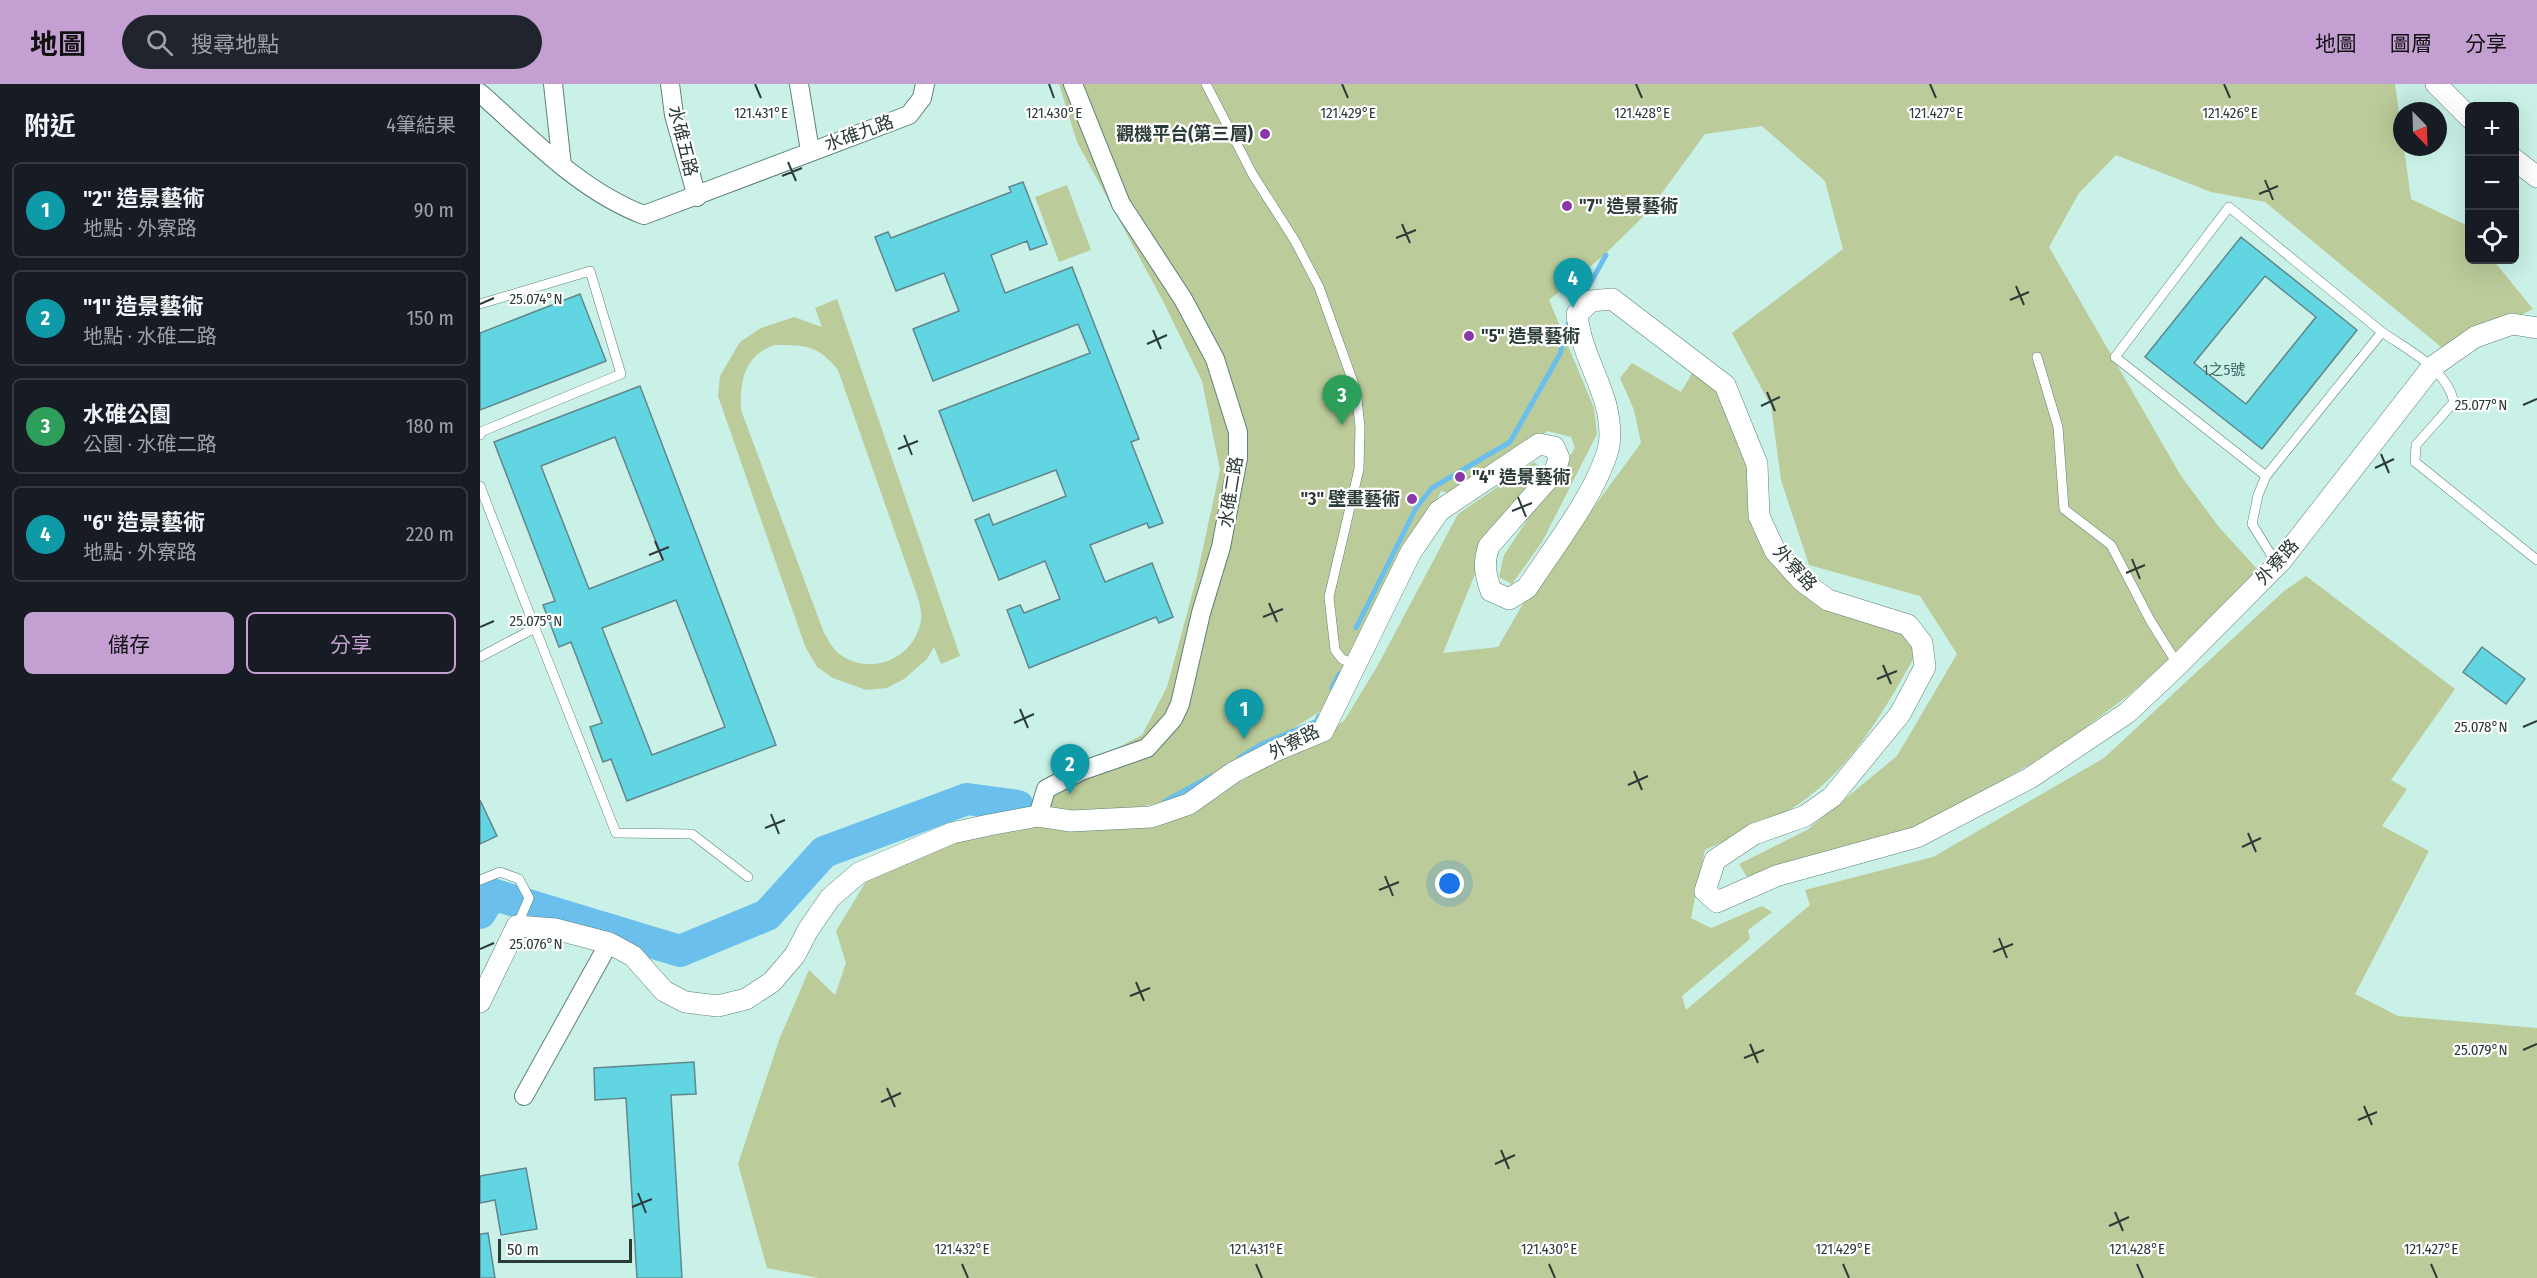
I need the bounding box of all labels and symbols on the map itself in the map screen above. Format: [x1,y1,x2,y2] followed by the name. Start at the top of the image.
[2393,102,2447,156] north arrow
[664,103,702,179] street label: 水碓五路
[734,104,788,122] text: 121.431°E
[1026,104,1082,122] text: 121.430°E
[1320,104,1376,122] text: 121.429°E
[1614,104,1670,122] text: 121.428°E
[1909,104,1963,122] text: 121.427°E
[2202,104,2258,122] text: 121.426°E
[821,110,897,156] street label: 水碓九路
[1116,123,1254,145] place label: 觀機平台(第三層)
[1258,127,1272,141] marker: 觀機平台(第三層)
[1579,195,1678,217] place label: "7" 造景藝術
[1560,199,1574,213] marker: "7" 造景藝術
[1554,258,1592,308] pin: 4
[509,290,563,308] text: 25.074°N
[1481,325,1580,347] place label: "5" 造景藝術
[1462,329,1476,343] marker: "5" 造景藝術
[2203,361,2245,379] house number: 1之5號
[1322,376,1362,425] pin: 3
[2455,396,2507,414] text: 25.077°N
[1215,455,1247,529] street label: 水碓二路
[1472,466,1571,488] place label: "4" 造景藝術
[1453,470,1467,484] marker: "4" 造景藝術
[1300,488,1400,510] place label: "3" 壁畫藝術
[1405,492,1419,506] marker: "3" 壁畫藝術
[2251,535,2303,589] street label: 外寮路
[1769,541,1821,595] street label: 外寮路
[510,612,562,630] text: 25.075°N
[1224,690,1263,739] pin: 1
[2454,718,2508,736] text: 25.078°N
[1265,720,1323,764] street label: 外寮路
[1050,744,1090,794] pin: 2
[1435,869,1464,898] your location
[509,935,563,953] text: 25.076°N
[2454,1041,2508,1059] text: 25.079°N
[498,1236,632,1264] scale bar
[934,1240,990,1258] text: 121.432°E
[1229,1240,1283,1258] text: 121.431°E
[1521,1240,1577,1258] text: 121.430°E
[1815,1240,1871,1258] text: 121.429°E
[2109,1240,2165,1258] text: 121.428°E
[2404,1240,2458,1258] text: 121.427°E

